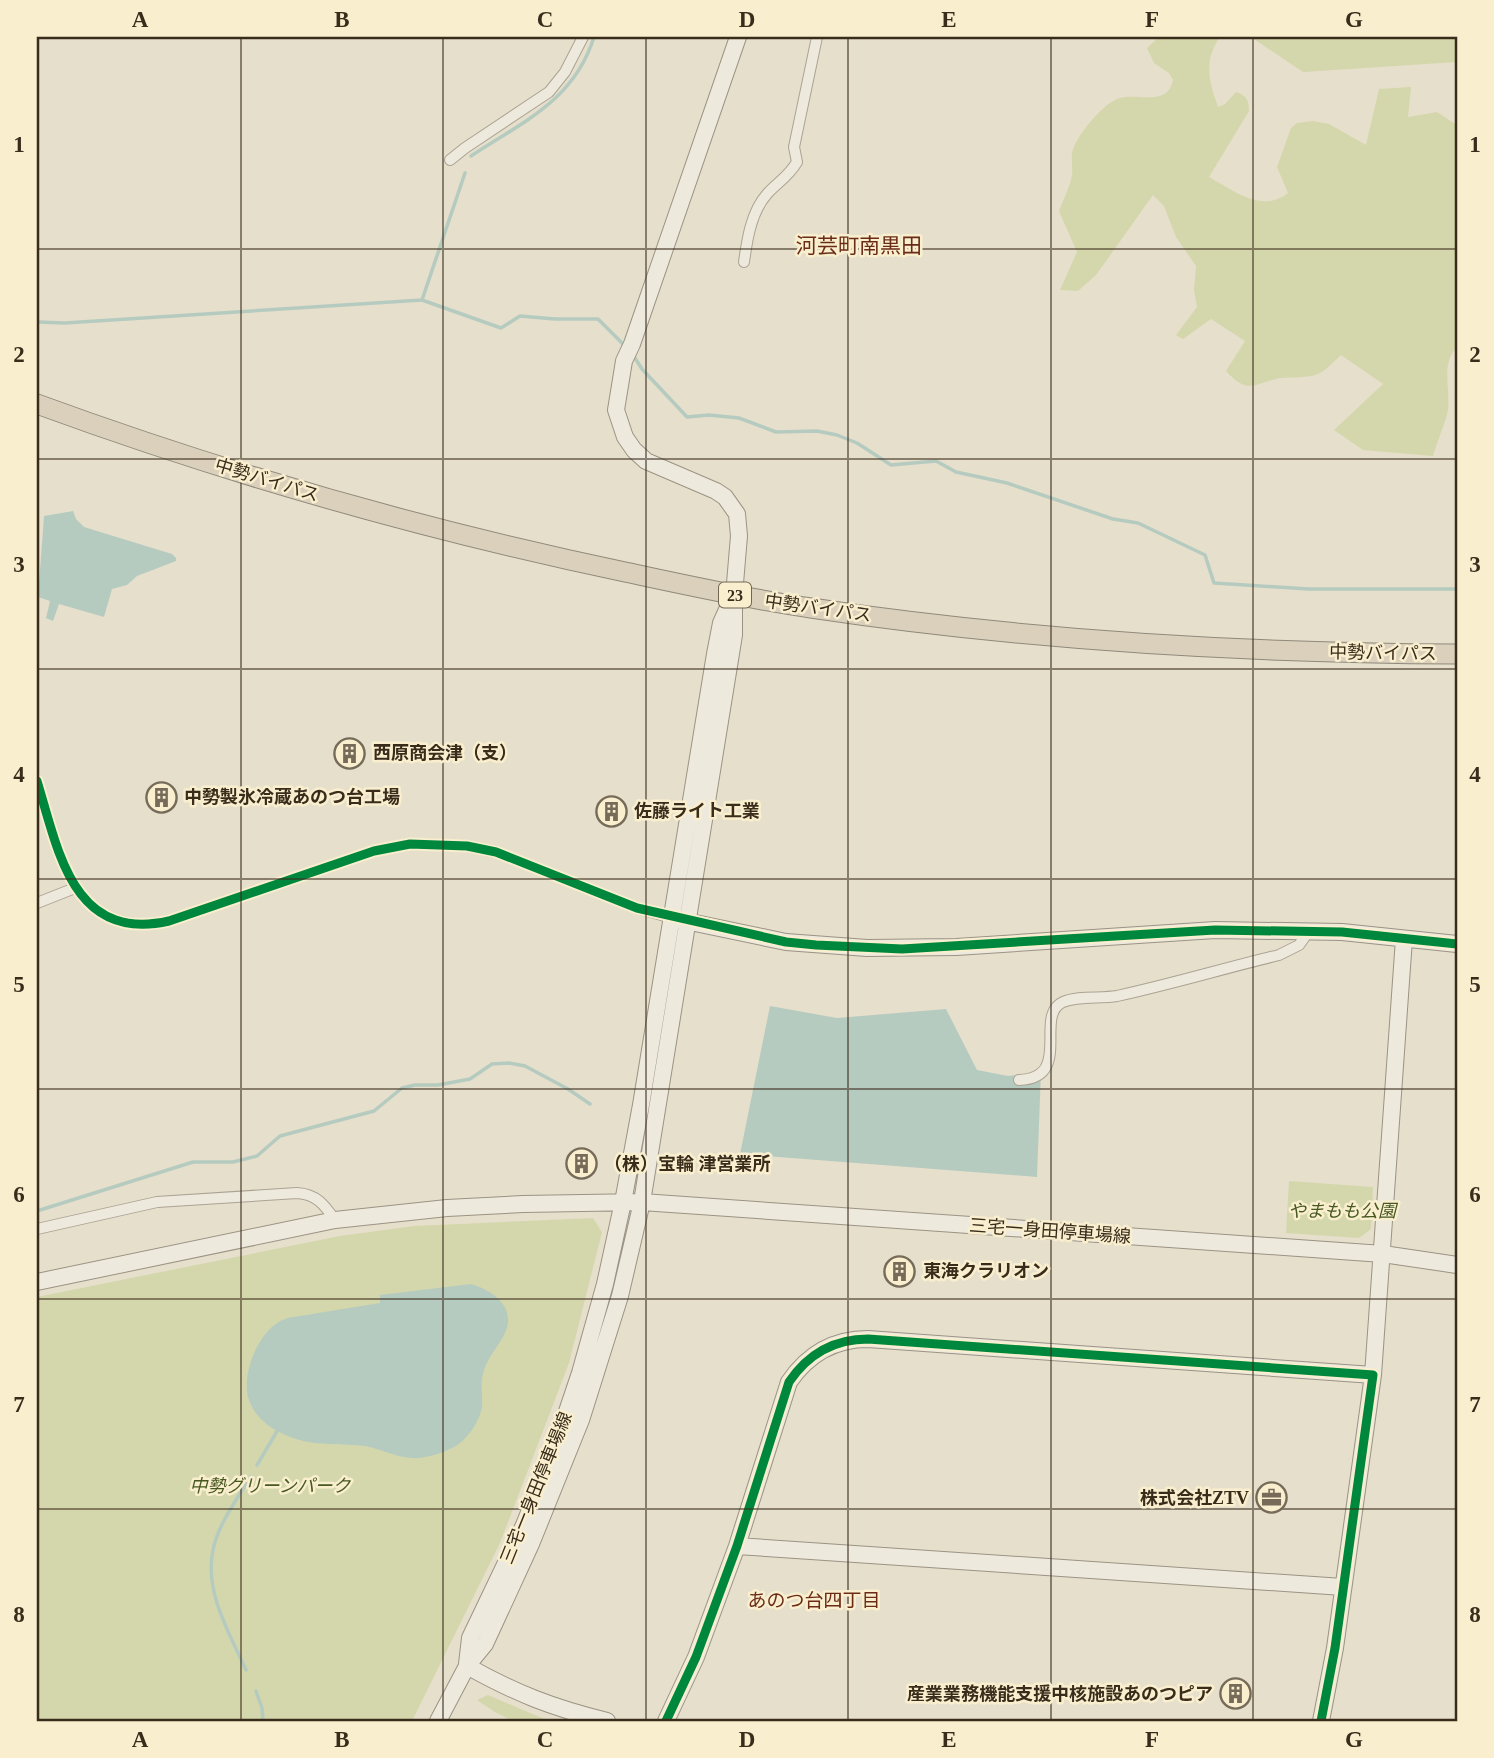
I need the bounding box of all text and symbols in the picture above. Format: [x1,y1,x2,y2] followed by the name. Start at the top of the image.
[132,7,149,32] text: A
[334,7,350,32] text: B
[537,7,553,32] text: C
[739,7,755,32] text: D
[941,7,957,32] text: E
[1145,7,1159,32] text: F
[1345,7,1363,32] text: G
[13,132,25,157] text: 1
[1469,132,1481,157] text: 1
[796,234,922,258] district label: 河芸町南黒田
[13,342,25,367] text: 2
[1469,342,1481,367] text: 2
[213,455,321,505] street label: 中勢バイパス
[13,552,25,577] text: 3
[1469,552,1481,577] text: 3
[719,582,751,608] road number: 23
[763,591,873,625] street label: 中勢バイパス
[1329,642,1437,664] street label: 中勢バイパス
[333,736,367,770] building icon: 西原商会津（支）
[373,743,517,763] place label: 西原商会津（支）
[13,762,25,787] text: 4
[1469,762,1481,787] text: 4
[144,780,178,814] building icon: 中勢製氷冷蔵あのつ台工場
[184,787,400,807] place label: 中勢製氷冷蔵あのつ台工場
[594,794,628,828] building icon: 佐藤ライト工業
[634,801,760,821] place label: 佐藤ライト工業
[13,972,25,997] text: 5
[1469,972,1481,997] text: 5
[564,1147,598,1181] building icon: （株）宝輪 津営業所
[604,1154,771,1174] place label: （株）宝輪 津営業所
[13,1182,25,1207] text: 6
[1469,1182,1481,1207] text: 6
[1288,1201,1399,1221] park label: やまもも公園
[968,1215,1132,1247] street label: 三宅一身田停車場線
[883,1254,917,1288] building icon: 東海クラリオン
[923,1261,1049,1281] place label: 東海クラリオン
[13,1392,25,1417] text: 7
[1469,1392,1481,1417] text: 7
[496,1409,576,1567] street label: 三宅一身田停車場線
[189,1476,352,1496] park label: 中勢グリーンパーク
[1255,1481,1289,1515] office icon: 株式会社ZTV
[1140,1488,1249,1508] place label: 株式会社ZTV
[747,1590,881,1611] district label: あのつ台四丁目
[13,1602,25,1627] text: 8
[1469,1602,1481,1627] text: 8
[1219,1677,1253,1711] building icon: 産業業務機能支援中核施設あのつピア
[907,1684,1213,1704] place label: 産業業務機能支援中核施設あのつピア
[132,1727,149,1752] text: A
[334,1727,350,1752] text: B
[537,1727,553,1752] text: C
[739,1727,755,1752] text: D
[941,1727,957,1752] text: E
[1145,1727,1159,1752] text: F
[1345,1727,1363,1752] text: G

